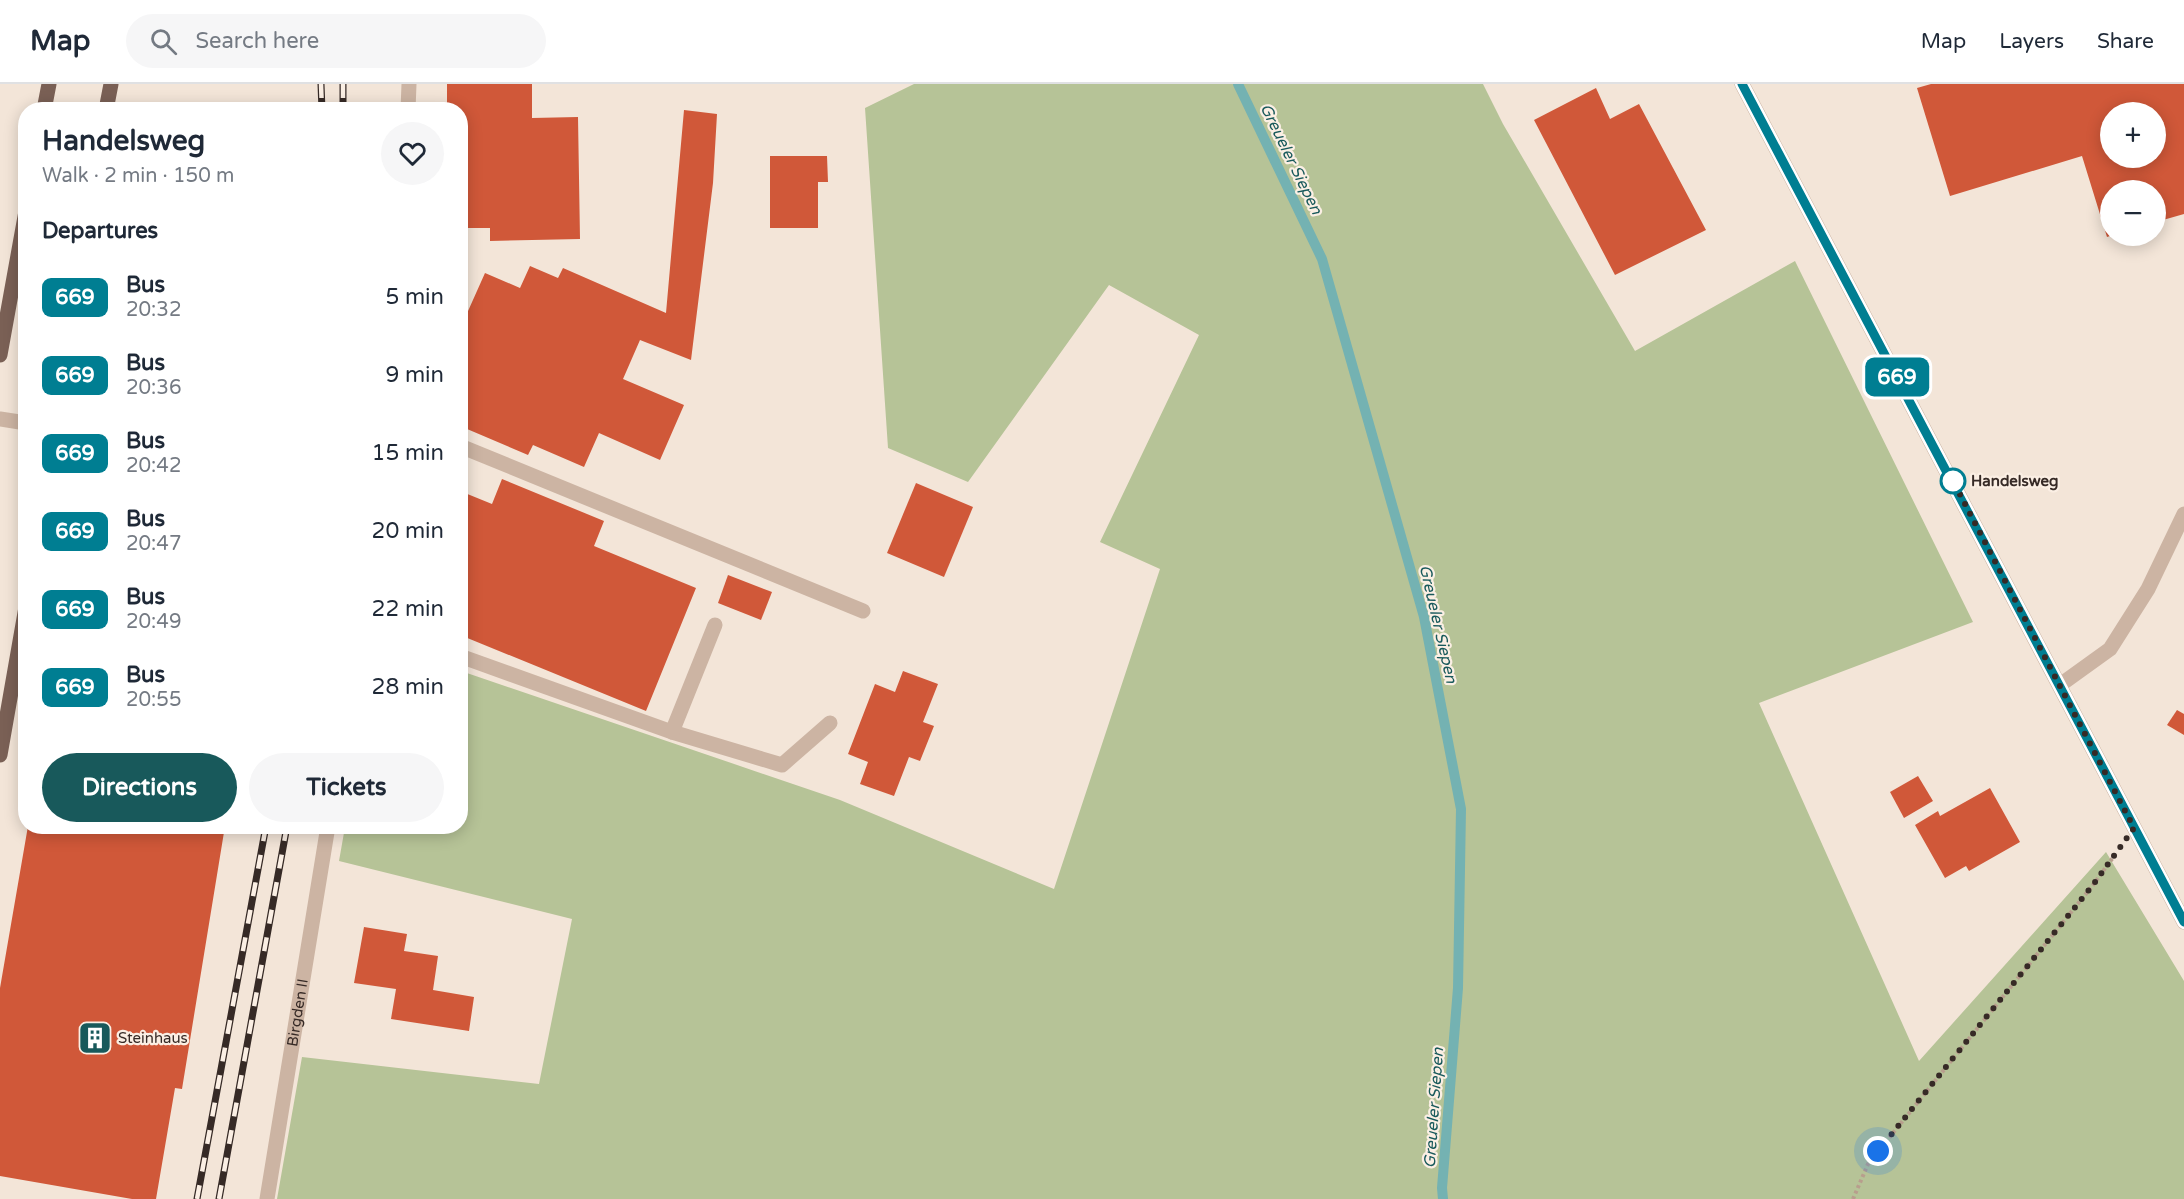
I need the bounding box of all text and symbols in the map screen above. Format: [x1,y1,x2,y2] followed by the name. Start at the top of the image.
[126,14,546,68] search box
[30,24,90,58] text: Map
[147,25,180,58] icon: search
[195,28,319,54] text: Search here
[1921,29,1966,54] text: Map
[1999,29,2064,54] text: Layers
[2097,29,2154,54] text: Share
[1256,100,1327,219] water label: Greueler Siepen
[2100,102,2166,246] map controls
[2100,102,2166,168] button: +
[381,122,444,185] button: heart
[42,124,205,158] text: Handelsweg
[42,164,234,188] text: Walk · 2 min · 150 m
[2100,180,2166,246] button: −
[42,218,158,244] text: Departures
[126,272,165,298] text: Bus
[385,284,444,310] text: 5 min
[55,285,95,310] text: 669
[126,298,181,322] text: 20:32
[126,350,165,376] text: Bus
[1862,358,1932,396] line badge: 669
[385,362,444,388] text: 9 min
[55,363,95,388] text: 669
[1877,365,1917,390] text: 669
[126,376,181,400] text: 20:36
[126,428,165,454] text: Bus
[372,440,444,466] text: 15 min
[55,441,95,466] text: 669
[126,454,181,478] text: 20:42
[1940,468,1966,494] marker: Handelsweg
[1971,472,2058,491] place label: Handelsweg
[126,506,165,532] text: Bus
[372,518,444,544] text: 20 min
[55,519,95,544] text: 669
[126,532,181,556] text: 20:47
[1415,563,1462,686] water label: Greueler Siepen
[126,584,165,610] text: Bus
[372,596,444,622] text: 22 min
[55,597,95,622] text: 669
[126,610,181,634] text: 20:49
[126,662,165,688] text: Bus
[372,674,444,700] text: 28 min
[55,675,95,700] text: 669
[126,688,181,712] text: 20:55
[42,753,237,822] button: Directions
[249,753,444,822] button: Tickets
[283,977,312,1048] street label: Birgden II
[77,1020,113,1056] building icon: Steinhaus
[118,1029,188,1047] place label: Steinhaus
[1420,1046,1448,1169] water label: Greueler Siepen
[1863,1136,1893,1166] your location

